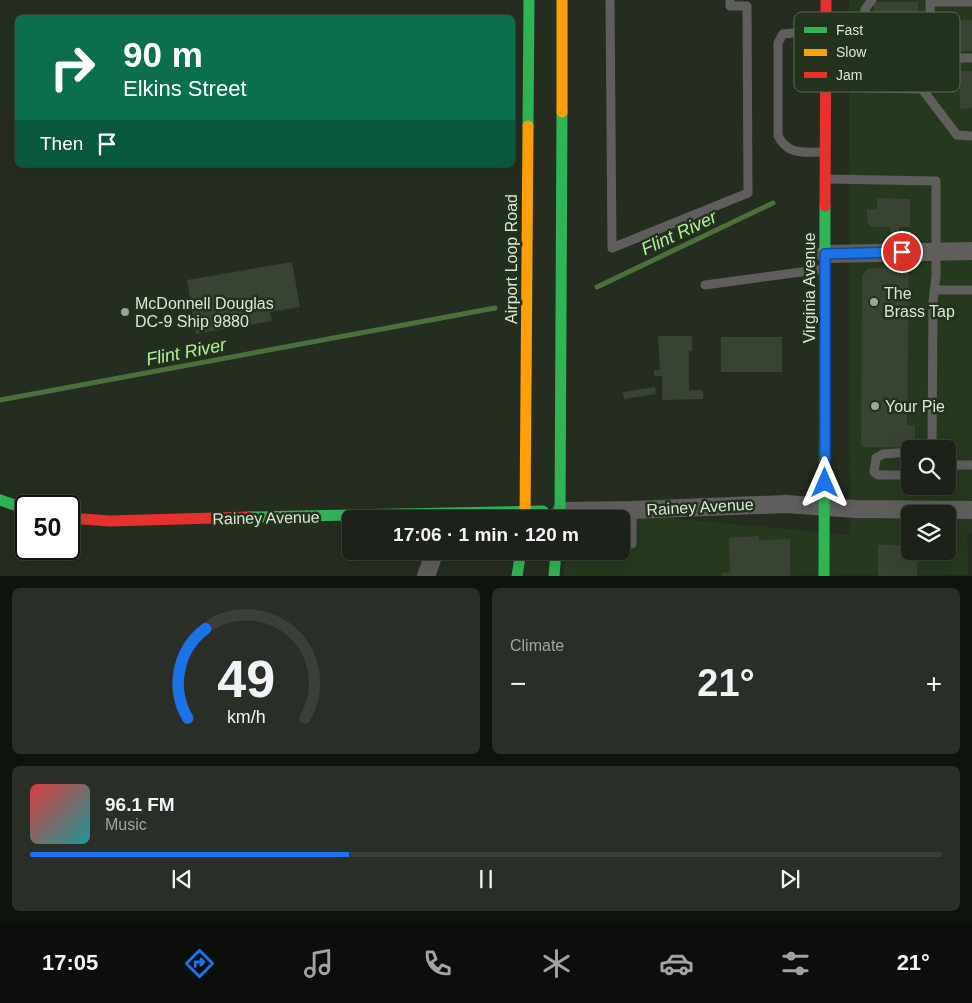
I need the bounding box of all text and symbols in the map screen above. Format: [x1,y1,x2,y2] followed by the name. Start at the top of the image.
[794,12,960,92] legend
[836,22,863,38] text: Fast
[40,35,105,100] icon: right
[123,35,203,74] text: 90 m
[836,44,867,60] text: Slow
[836,67,862,83] text: Jam
[123,76,247,101] text: Elkins Street
[93,130,121,158] icon: arrive
[40,133,83,154] text: Then
[503,194,520,324] street label: Airport Loop Road
[638,206,721,259] water label: Flint River
[881,231,923,273] pin
[801,233,818,343] street label: Virginia Avenue
[888,238,916,266] icon: arrive
[884,285,955,320] place label: The Brass Tap
[135,295,274,330] place label: McDonnell Douglas DC-9 Ship 9880
[868,296,880,308] marker: The Brass Tap
[119,306,131,318] marker: McDonnell Douglas DC-9 Ship 9880
[144,334,229,370] water label: Flint River
[885,398,945,415] place label: Your Pie
[869,400,881,412] marker: Your Pie
[901,440,956,560] map controls
[901,440,956,495] button: search
[798,456,850,508] position arrow
[15,495,80,560] speed limit sign: 50
[646,496,754,518] street label: Rainey Avenue
[901,505,956,560] button: layers
[212,509,320,527] street label: Rainey Avenue
[393,524,579,545] text: 17:06 · 1 min · 120 m
[510,637,564,654] text: Climate
[217,650,275,708] text: 49
[697,662,755,704] text: 21°
[510,668,526,699] text: −
[926,668,942,699] text: +
[227,707,265,727] text: km/h
[105,794,175,815] text: 96.1 FM
[105,816,147,833] text: Music
[168,865,196,893] icon: previous
[472,865,500,893] icon: pause
[776,865,804,893] icon: next
[182,946,217,981] icon: directions
[301,946,336,981] icon: music
[420,946,455,981] icon: phone
[539,946,574,981] icon: climate
[659,946,694,981] icon: car
[778,946,813,981] icon: filters
[42,950,98,975] text: 17:05
[897,950,930,975] text: 21°

